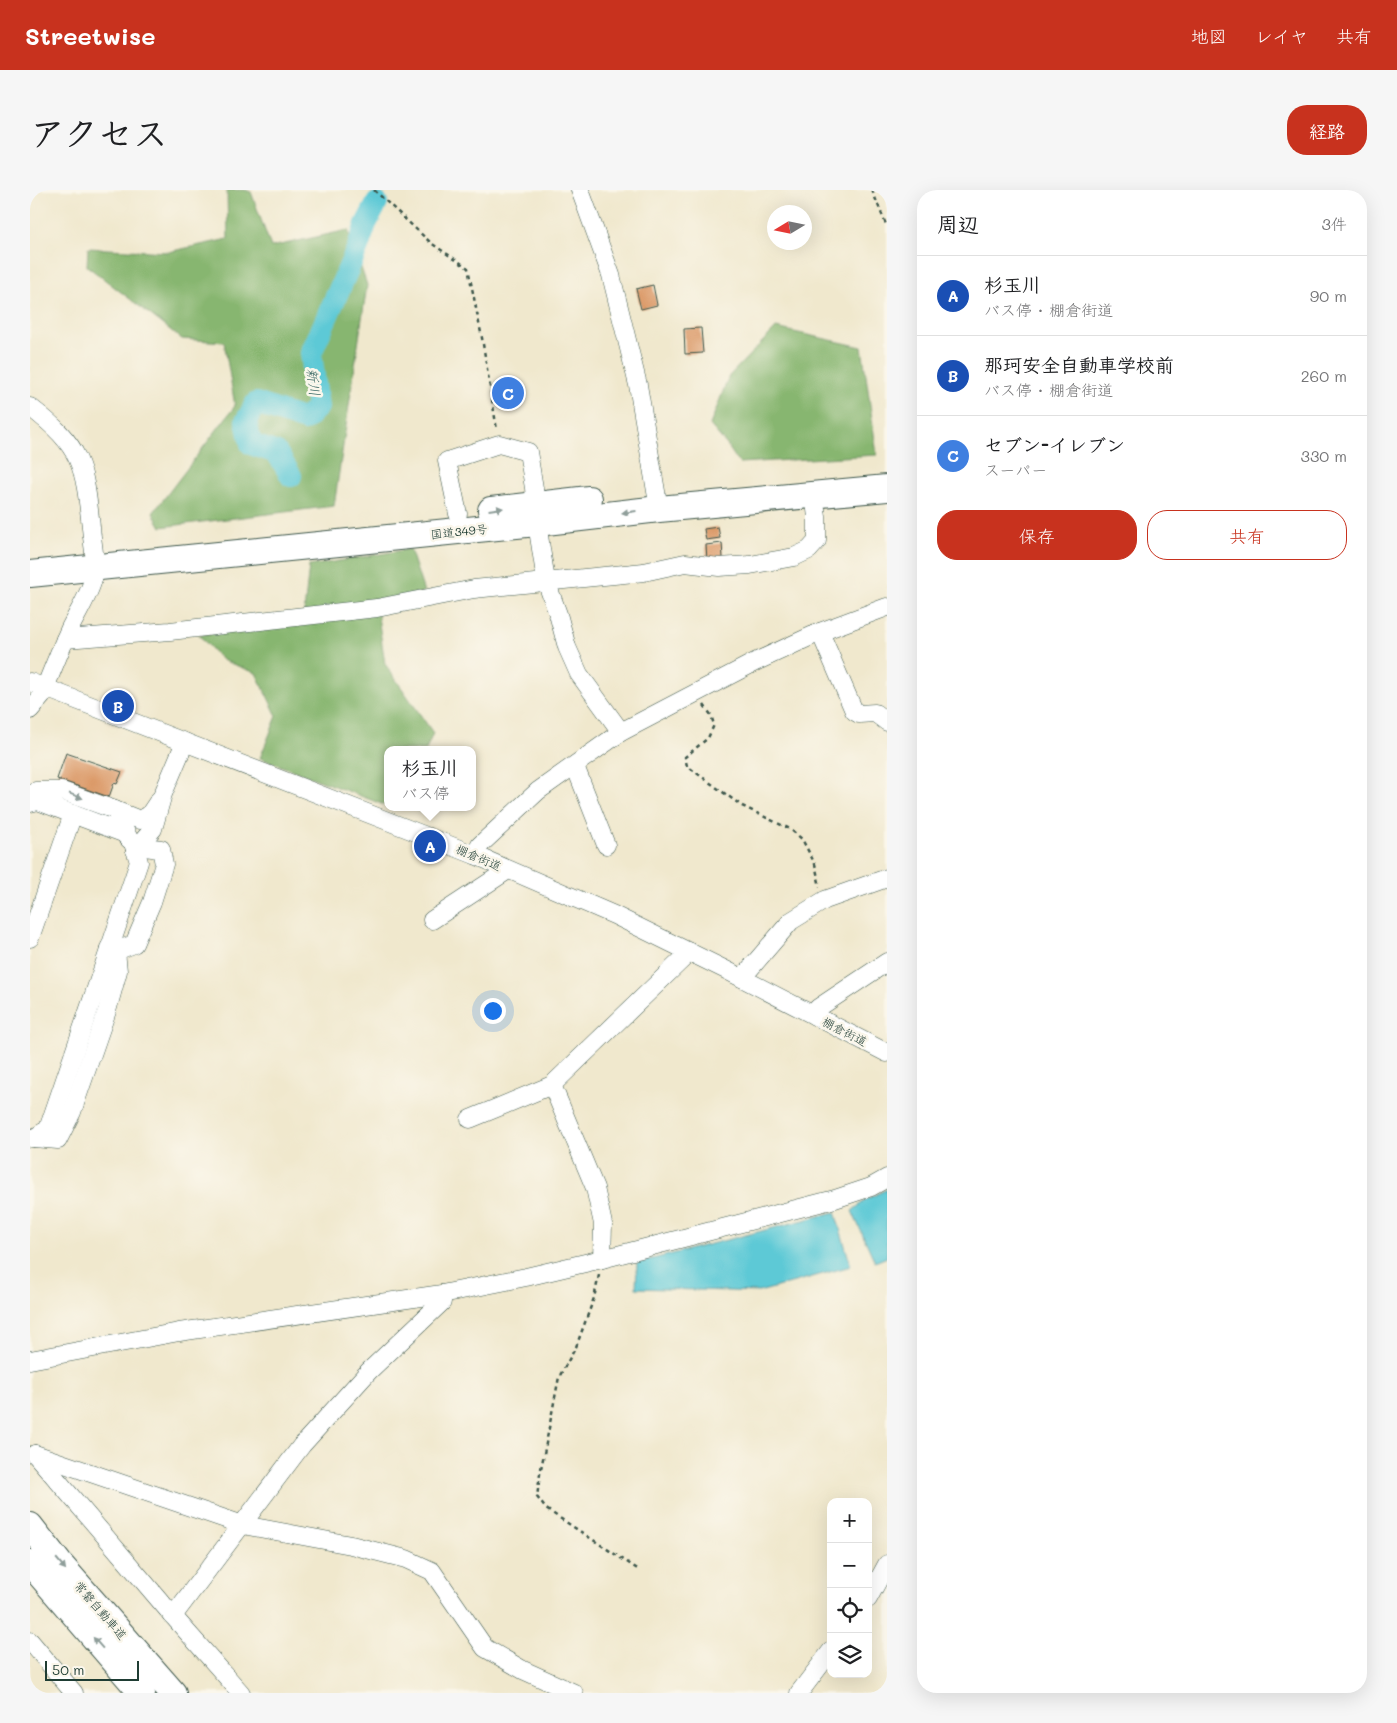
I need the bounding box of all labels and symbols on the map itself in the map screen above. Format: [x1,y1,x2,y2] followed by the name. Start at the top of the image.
[767,205,812,250] north arrow
[303,367,325,397] water label: 新川
[492,374,524,412] pin: C
[489,505,505,513] one-way arrow
[621,508,637,516] one-way arrow
[430,520,488,542] street label: 国道349号
[102,687,134,725] pin: B
[69,792,84,800] one-way arrow
[414,827,446,865] pin: A
[454,840,504,874] street label: 棚倉街道
[480,998,506,1024] your location
[820,1013,870,1049] street label: 棚倉街道
[55,1558,66,1571] one-way arrow
[71,1578,131,1642] street label: 常磐自動車道
[93,1637,104,1650] one-way arrow
[45,1658,139,1681] scale bar

